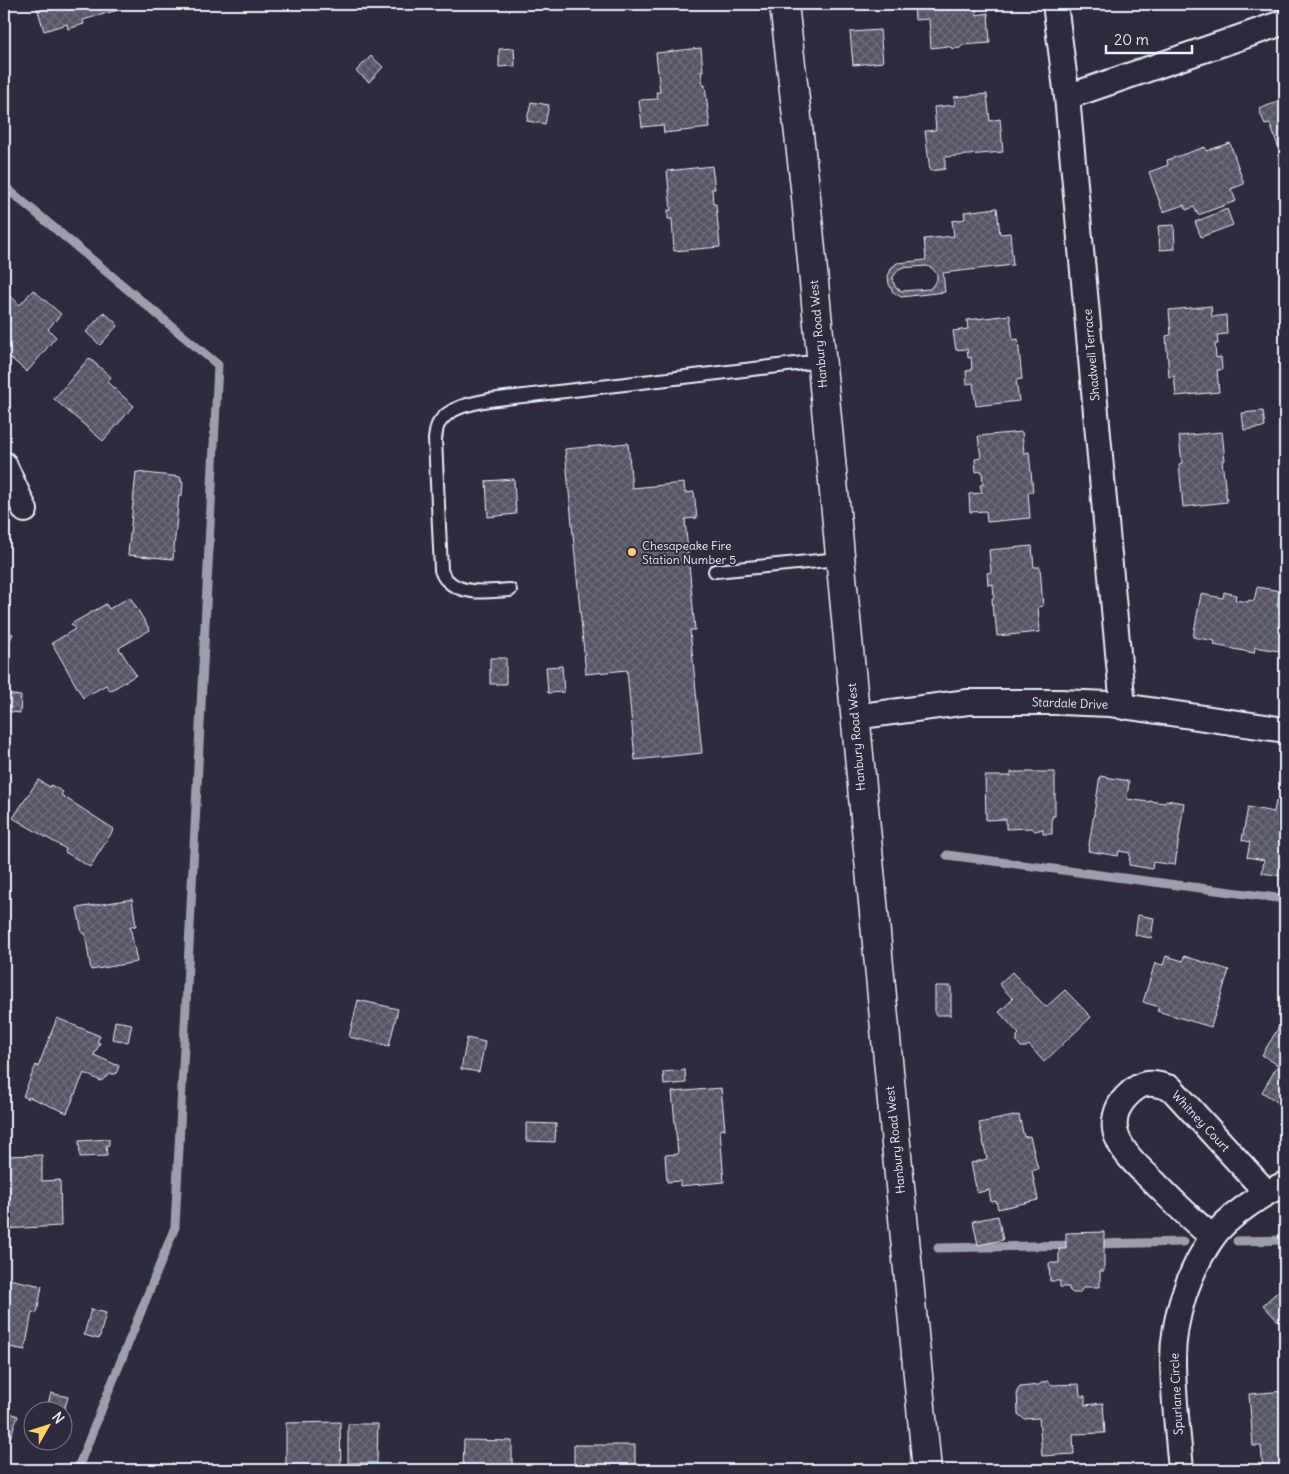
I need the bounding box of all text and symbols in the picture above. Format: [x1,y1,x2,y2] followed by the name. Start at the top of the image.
[1106,22,1193,54] scale bar
[1114,30,1149,49] text: 20 m
[806,280,830,388] street label: Hanbury Road West
[1080,308,1102,402] street label: Shadwell Terrace
[642,538,736,567] place label: Chesapeake Fire Station Number 5
[626,546,638,558] marker: Chesapeake Fire Station Number 5
[844,683,868,791] street label: Hanbury Road West
[1032,694,1108,712] street label: Stardale Drive
[882,1085,908,1195] street label: Hanbury Road West
[1169,1087,1233,1155] street label: Whitney Court
[1166,1353,1186,1435] street label: Spurlane Circle
[22,1402,72,1452] north arrow
[48,1408,68,1427] text: N

